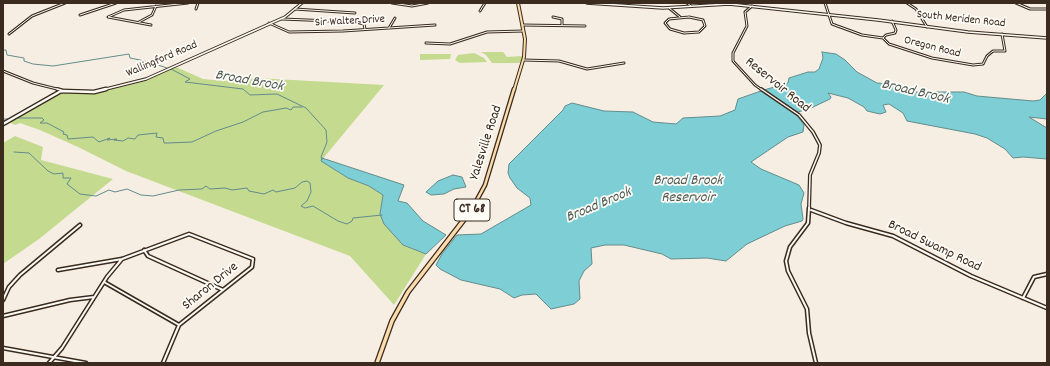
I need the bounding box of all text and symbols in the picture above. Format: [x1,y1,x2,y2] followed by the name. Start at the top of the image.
[916,8,1006,32] street label: South Meriden Road
[315,13,385,31] street label: Sir Walter Drive
[902,34,962,62] street label: Oregon Road
[124,39,200,81] street label: Wallingford Road
[741,54,813,118] street label: Reservoir Road
[213,67,285,97] water label: Broad Brook
[879,76,951,110] water label: Broad Brook
[467,103,507,183] street label: Yalesville Road
[653,173,723,208] water label: Broad Brook Reservoir
[564,184,634,228] water label: Broad Brook
[454,199,490,221] road number: CT 68
[885,217,983,277] street label: Broad Swamp Road
[180,259,242,315] street label: Sharon Drive

